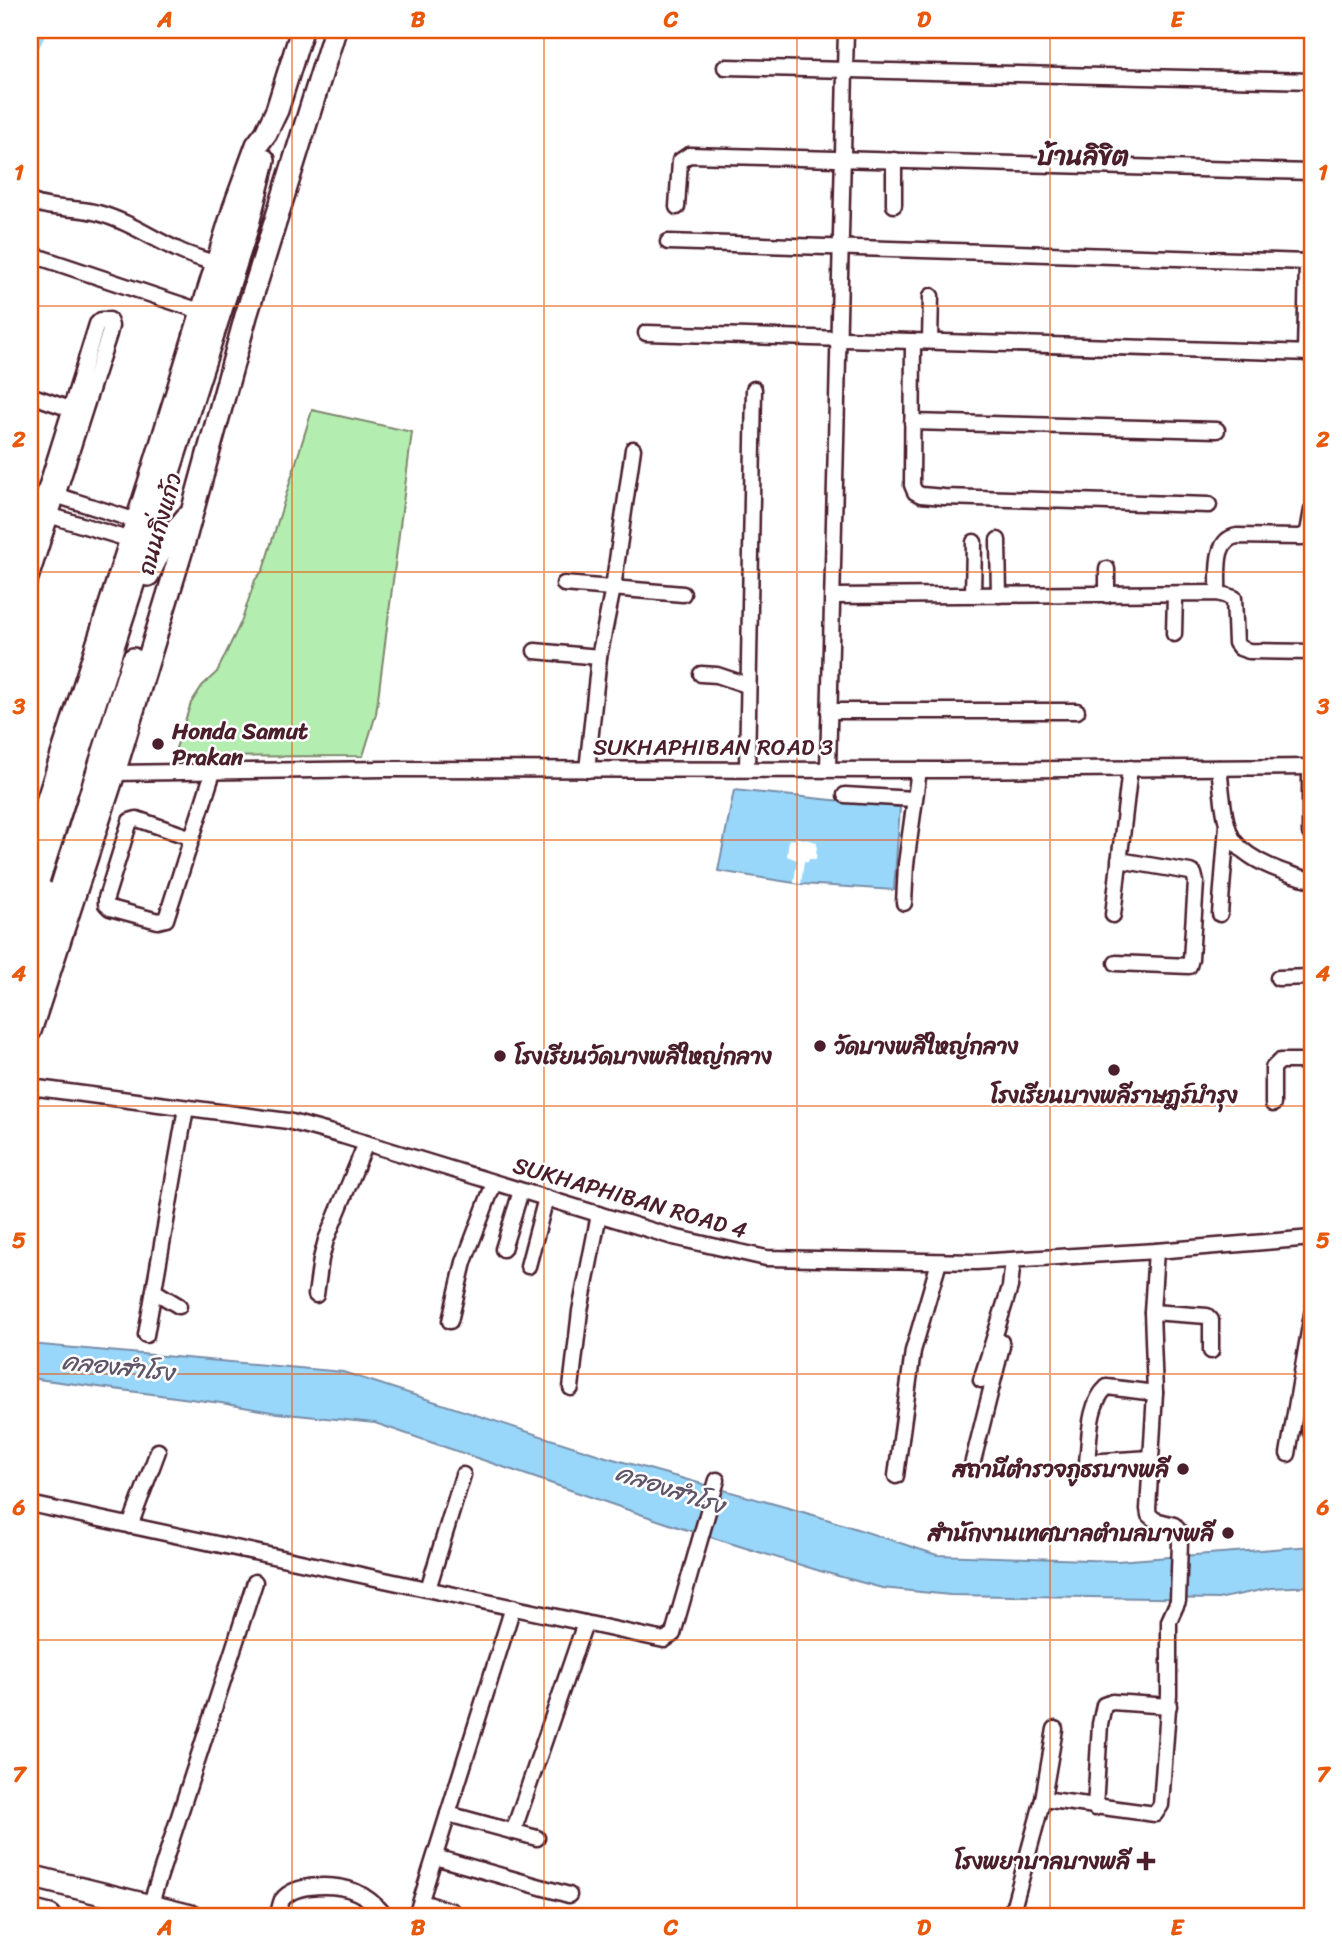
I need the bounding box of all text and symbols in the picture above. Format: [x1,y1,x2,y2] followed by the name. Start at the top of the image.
[156,0,173,40] text: A
[411,0,426,40] text: B
[663,0,679,40] text: C
[917,0,932,40] text: D
[1171,0,1186,40] text: E
[1036,133,1129,179] district label: บ้านลิขิต
[14,152,24,193] text: 1
[1318,152,1328,193] text: 1
[11,419,26,460] text: 2
[1315,419,1330,460] text: 2
[126,468,194,580] street label: ถนนกิ่งแก้ว
[12,686,26,727] text: 3
[1316,686,1330,727] text: 3
[171,711,308,778] place label: Honda Samut Prakan
[593,727,833,768] street label: SUKHAPHIBAN ROAD 3
[150,736,166,752] marker: Honda Samut Prakan
[11,953,27,994] text: 4
[1315,953,1331,994] text: 4
[834,1026,1019,1067] place label: วัดบางพลีใหญ่กลาง
[514,1036,772,1077] place label: โรงเรียนวัดบางพลีใหญ่กลาง
[812,1038,828,1054] marker: วัดบางพลีใหญ่กลาง
[492,1048,508,1064] marker: โรงเรียนวัดบางพลีใหญ่กลาง
[1106,1062,1122,1078] marker: โรงเรียนบางพลีราษฎร์บำรุง
[990,1075,1238,1116] place label: โรงเรียนบางพลีราษฎร์บำรุง
[508,1145,752,1251] street label: SUKHAPHIBAN ROAD 4
[12,1220,26,1261] text: 5
[1316,1220,1330,1261] text: 5
[60,1340,179,1394] water label: คลองสำโรง
[952,1449,1172,1490] place label: สถานีตำรวจภูธรบางพลี
[610,1452,732,1527] water label: คลองสำโรง
[1175,1461,1191,1477] marker: สถานีตำรวจภูธรบางพลี
[11,1487,26,1528] text: 6
[1315,1487,1330,1528] text: 6
[927,1513,1217,1554] place label: สำนักงานเทศบาลตำบลบางพลี
[1220,1525,1236,1541] marker: สำนักงานเทศบาลตำบลบางพลี
[12,1754,27,1795] text: 7
[1316,1754,1331,1795] text: 7
[954,1841,1133,1882] place label: โรงพยาบาลบางพลี
[1136,1851,1156,1871] marker: โรงพยาบาลบางพลี
[156,1907,173,1946] text: A
[411,1907,426,1946] text: B
[663,1907,679,1946] text: C
[917,1907,932,1946] text: D
[1171,1907,1186,1946] text: E

